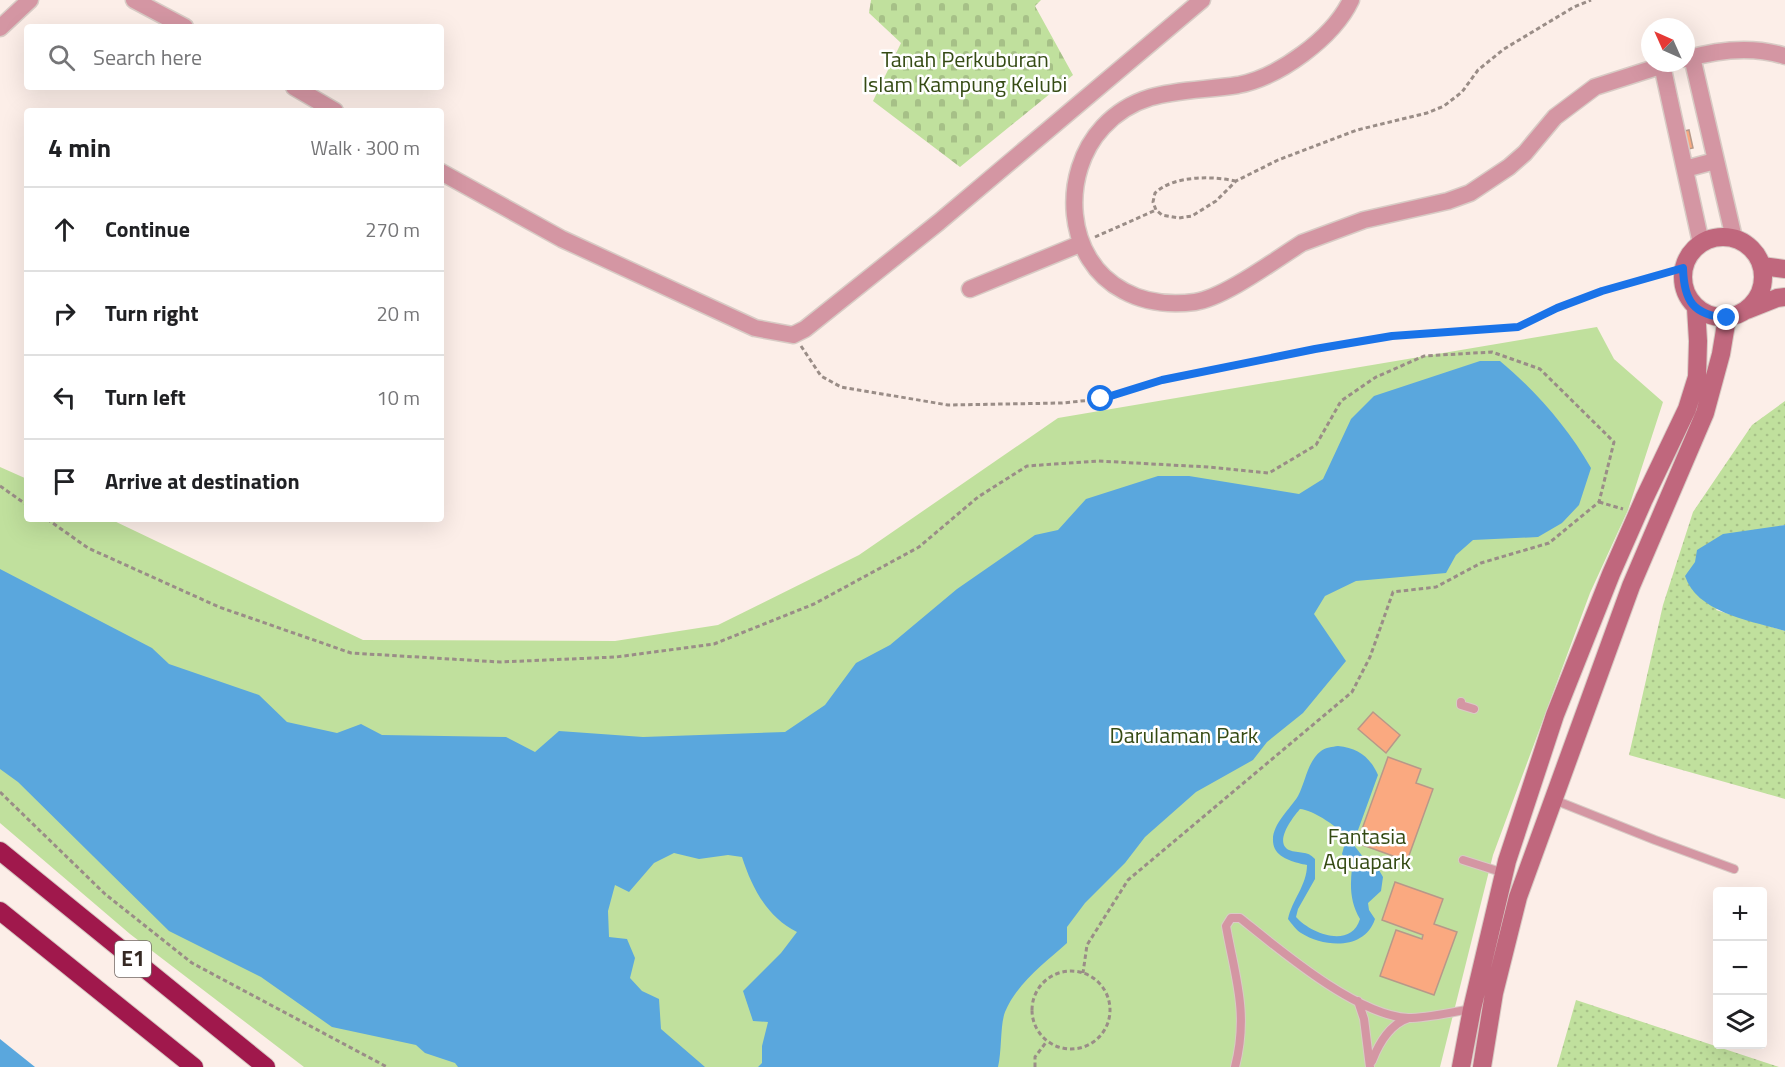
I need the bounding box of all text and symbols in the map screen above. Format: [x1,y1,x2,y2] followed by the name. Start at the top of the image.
[1641,18,1695,72] north arrow
[24,24,444,90] search box
[93,40,202,74] text: Search here
[45,41,78,74] icon: search
[863,42,1067,101] park label: Tanah Perkuburan Islam Kampung Kelubi
[48,128,111,167] text: 4 min
[311,132,420,163] text: Walk · 300 m
[105,212,190,246] text: Continue
[48,213,81,246] icon: ahead
[365,214,420,245] text: 270 m
[105,296,199,330] text: Turn right
[48,297,81,330] icon: right
[376,298,420,329] text: 20 m
[1713,304,1739,330] route end
[105,380,186,414] text: Turn left
[48,381,81,414] icon: left
[376,382,420,413] text: 10 m
[1087,385,1113,411] route start
[105,464,300,498] text: Arrive at destination
[48,465,81,498] icon: arrive
[1110,718,1259,752] park label: Darulaman Park
[1323,819,1411,878] park label: Fantasia Aquapark
[1713,887,1767,1049] map controls
[1713,887,1767,941] button: +
[115,941,151,977] road number: E1
[1713,941,1767,995] button: −
[1713,995,1767,1049] button: layers

